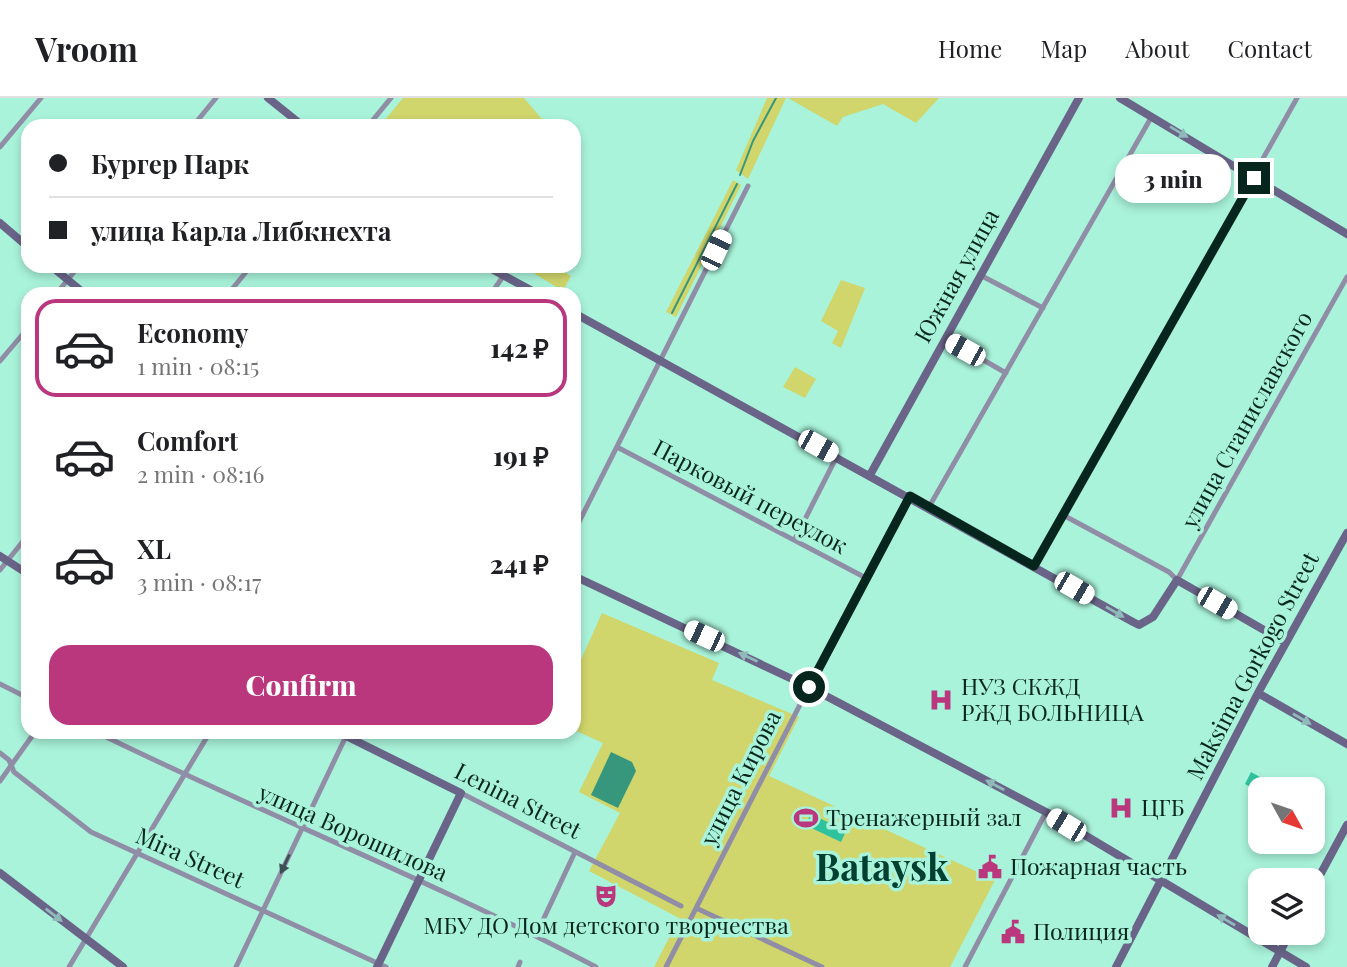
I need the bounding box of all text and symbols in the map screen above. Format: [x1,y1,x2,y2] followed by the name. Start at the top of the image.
[35,26,138,70] text: Vroom
[938,32,1002,64] text: Home
[1040,32,1087,64] text: Map
[1125,32,1189,64] text: About
[1227,32,1312,64] text: Contact
[1169,126,1188,139] one-way arrow
[91,146,249,181] text: Бургер Парк
[1114,154,1230,202] callout: 3 min
[1238,162,1270,194] route end
[1143,163,1203,194] text: 3 min
[906,202,1005,348] street label: Южная улица
[91,213,391,248] text: улица Карла Либкнехта
[698,227,735,273] car
[1173,305,1318,534] street label: улица Станиславского
[137,315,248,350] text: Economy
[53,317,116,380] icon: car
[490,330,549,365] text: 142 ₽
[942,331,989,369] car
[137,350,259,381] text: 1 min · 08:15
[137,423,238,458] text: Comfort
[53,425,116,488] icon: car
[795,427,842,465] car
[648,431,853,560] street label: Парковый переулок
[493,438,549,473] text: 191 ₽
[137,458,264,489] text: 2 min · 08:16
[137,531,171,566] text: XL
[53,533,116,596] icon: car
[1178,545,1325,785] street label: Maksima Gorkogo Street
[490,546,549,581] text: 241 ₽
[137,566,261,597] text: 3 min · 08:17
[1051,568,1098,608] car
[1194,583,1241,623] car
[1105,606,1125,618] one-way arrow
[681,618,728,654] car
[49,645,553,725] button: Confirm
[738,651,758,662] one-way arrow
[961,670,1144,727] place label: НУЗ СКЖД РЖД БОЛЬНИЦА
[793,671,825,703] route start
[927,686,955,714] hospital icon: НУЗ СКЖД РЖД БОЛЬНИЦА
[692,704,787,851] street label: улица Кирова
[1293,712,1312,725] one-way arrow
[450,755,588,845] street label: Lenina Street
[253,776,454,888] street label: улица Ворошилова
[1248,777,1325,854] north arrow
[1248,777,1325,945] map controls
[985,780,1005,791] one-way arrow
[1141,791,1184,822] place label: ЦГБ
[1107,794,1135,822] hospital icon: ЦГБ
[826,801,1022,832] place label: Тренажерный зал
[792,804,820,832] sports icon: Тренажерный зал
[1043,805,1090,845] car
[131,819,251,895] street label: Mira Street
[815,841,949,890] district label: Bataysk
[1010,850,1187,881] place label: Пожарная часть
[976,853,1004,881] public building icon: Пожарная часть
[279,854,291,874] one-way arrow
[1248,868,1325,945] button: layers
[592,882,620,910] theatre icon: МБУ ДО Дом детского творчества
[45,907,63,921] one-way arrow
[423,909,789,940] place label: МБУ ДО Дом детского творчества
[1217,913,1236,926] one-way arrow
[1033,915,1129,946] place label: Полиция
[999,918,1027,946] public building icon: Полиция

